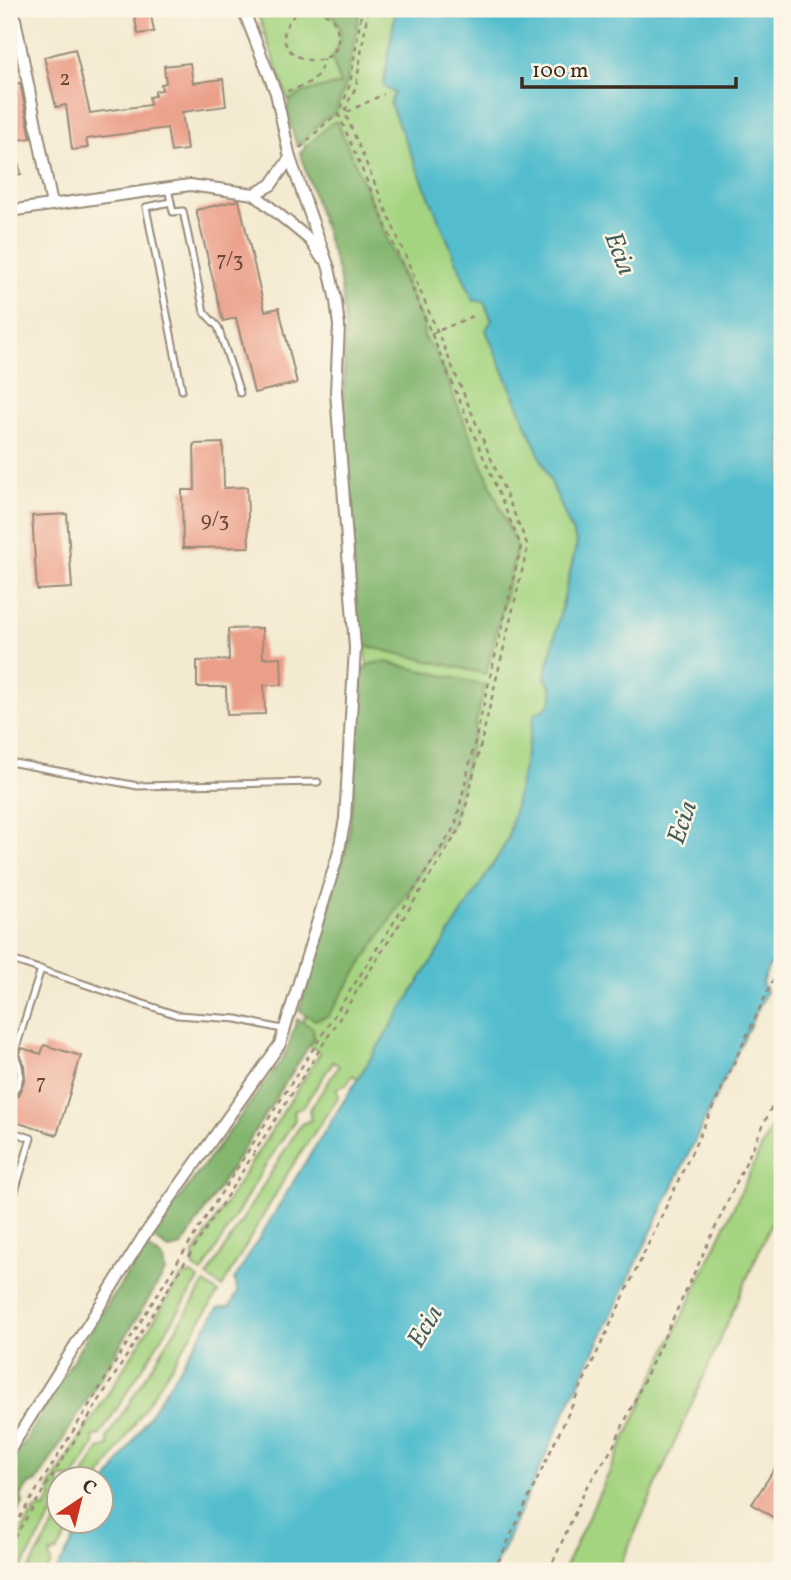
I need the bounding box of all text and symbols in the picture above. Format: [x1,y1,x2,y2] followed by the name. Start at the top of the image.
[522,46,735,90] scale bar
[532,57,589,86] text: 100 m
[59,65,71,94] house number: 2
[595,227,644,281] water label: Есіл
[216,246,244,275] house number: 7/3
[201,506,229,535] house number: 9/3
[659,796,707,849] water label: Есіл
[36,1069,46,1098] house number: 7
[399,1299,452,1355] water label: Есіл
[46,1464,116,1534] north arrow
[76,1474,101,1502] text: С

